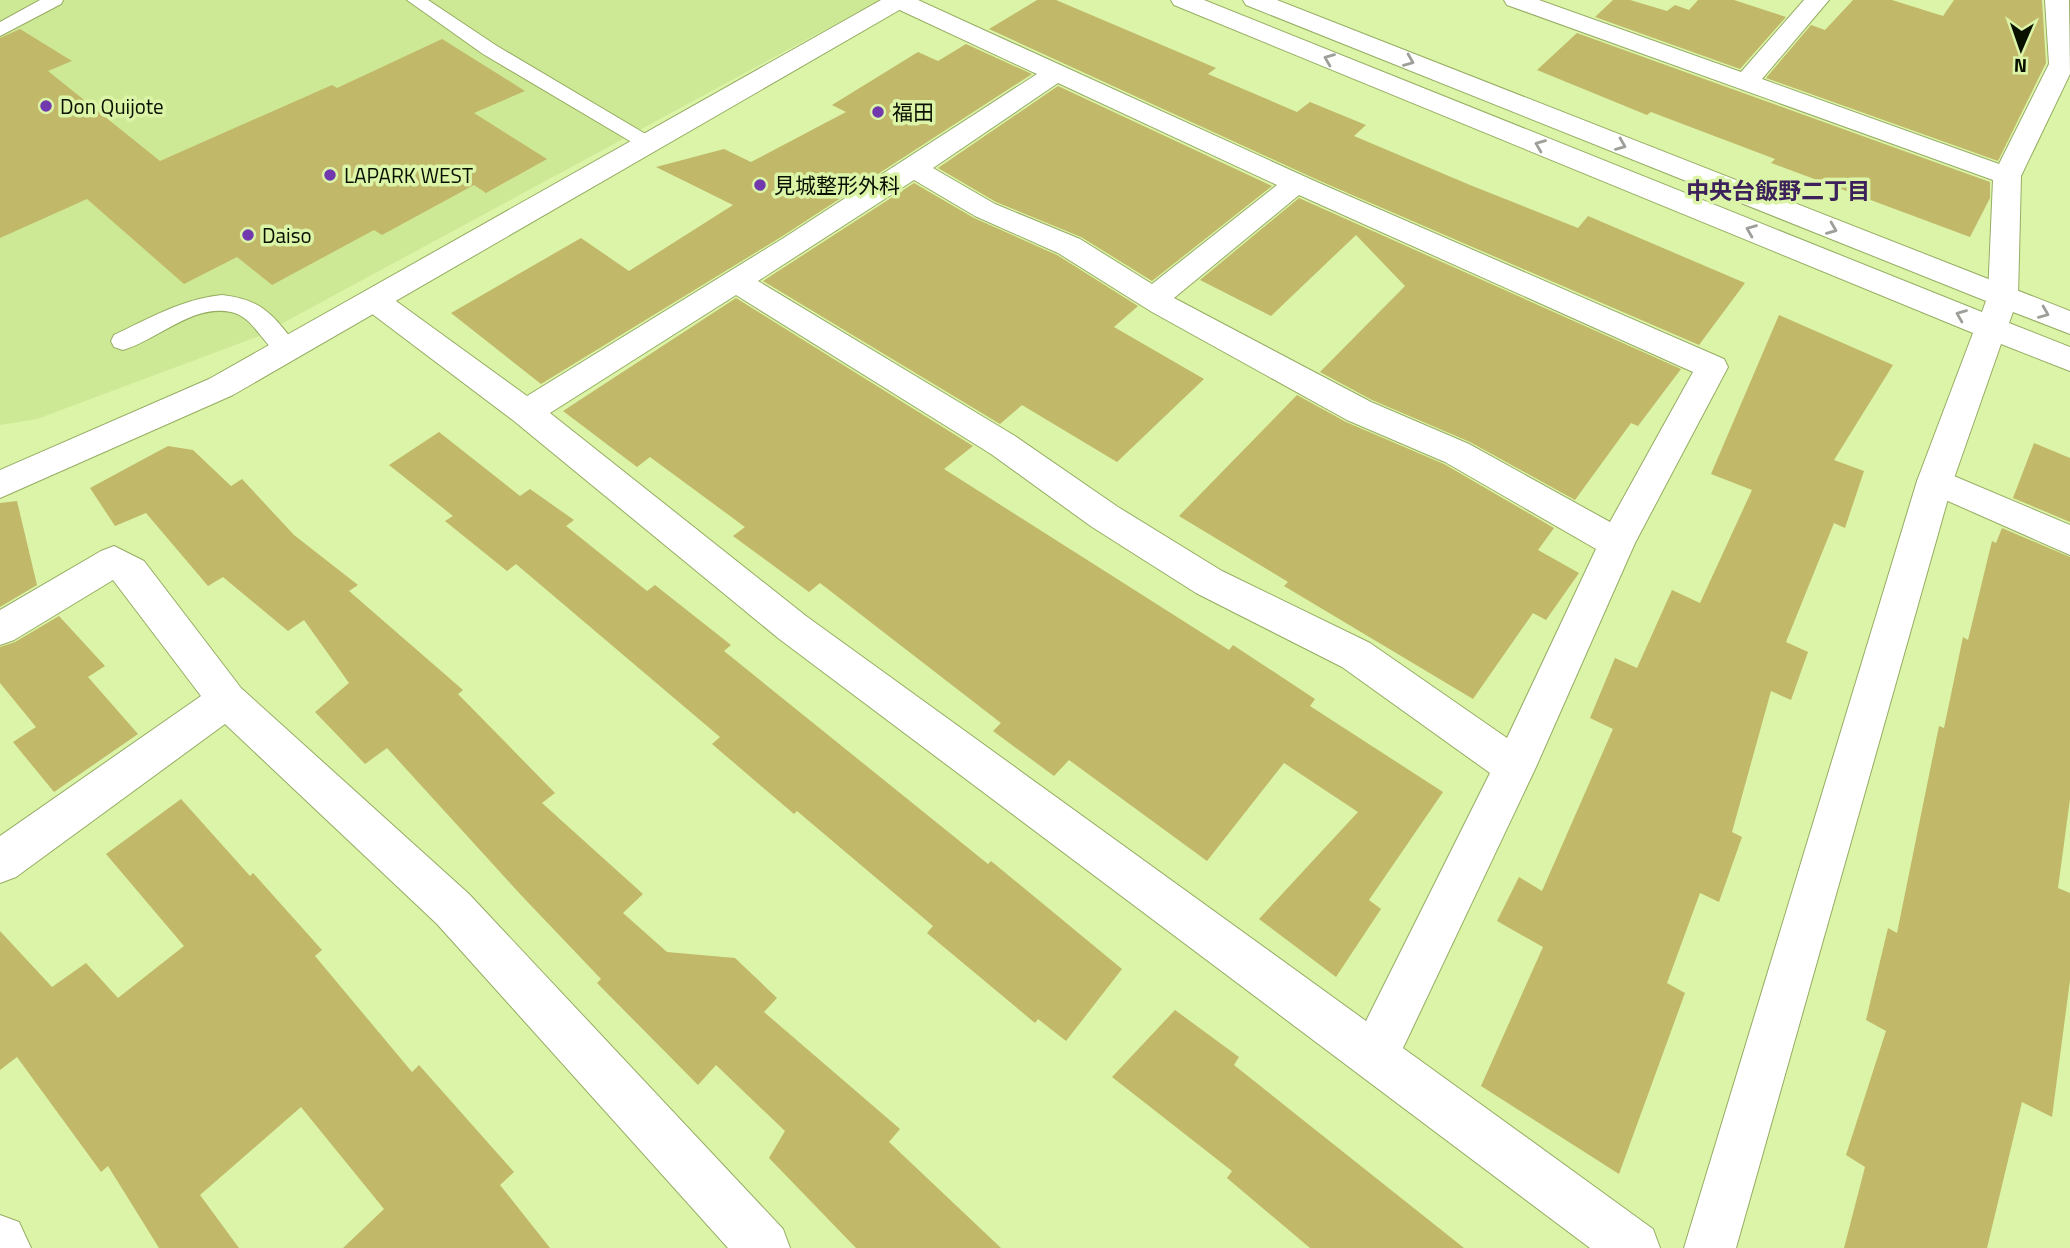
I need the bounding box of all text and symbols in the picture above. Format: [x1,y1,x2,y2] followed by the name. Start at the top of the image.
[1986,14,2056,84] north arrow
[2013,52,2027,81] text: N
[1403,53,1415,67] one-way arrow
[1324,54,1336,68] one-way arrow
[60,90,164,122] place label: Don Quijote
[892,96,934,128] place label: 福田
[38,98,54,114] marker: Don Quijote
[870,104,886,120] marker: 福田
[1614,136,1626,150] one-way arrow
[1534,139,1546,153] one-way arrow
[344,159,473,191] place label: LAPARK WEST
[322,167,338,183] marker: LAPARK WEST
[774,169,900,201] place label: 見城整形外科
[1686,173,1870,208] district label: 中央台飯野二丁目
[752,177,768,193] marker: 見城整形外科
[262,219,312,251] place label: Daiso
[1826,220,1838,234] one-way arrow
[1745,224,1758,238] one-way arrow
[240,227,256,243] marker: Daiso
[2037,304,2049,318] one-way arrow
[1956,310,1968,324] one-way arrow

